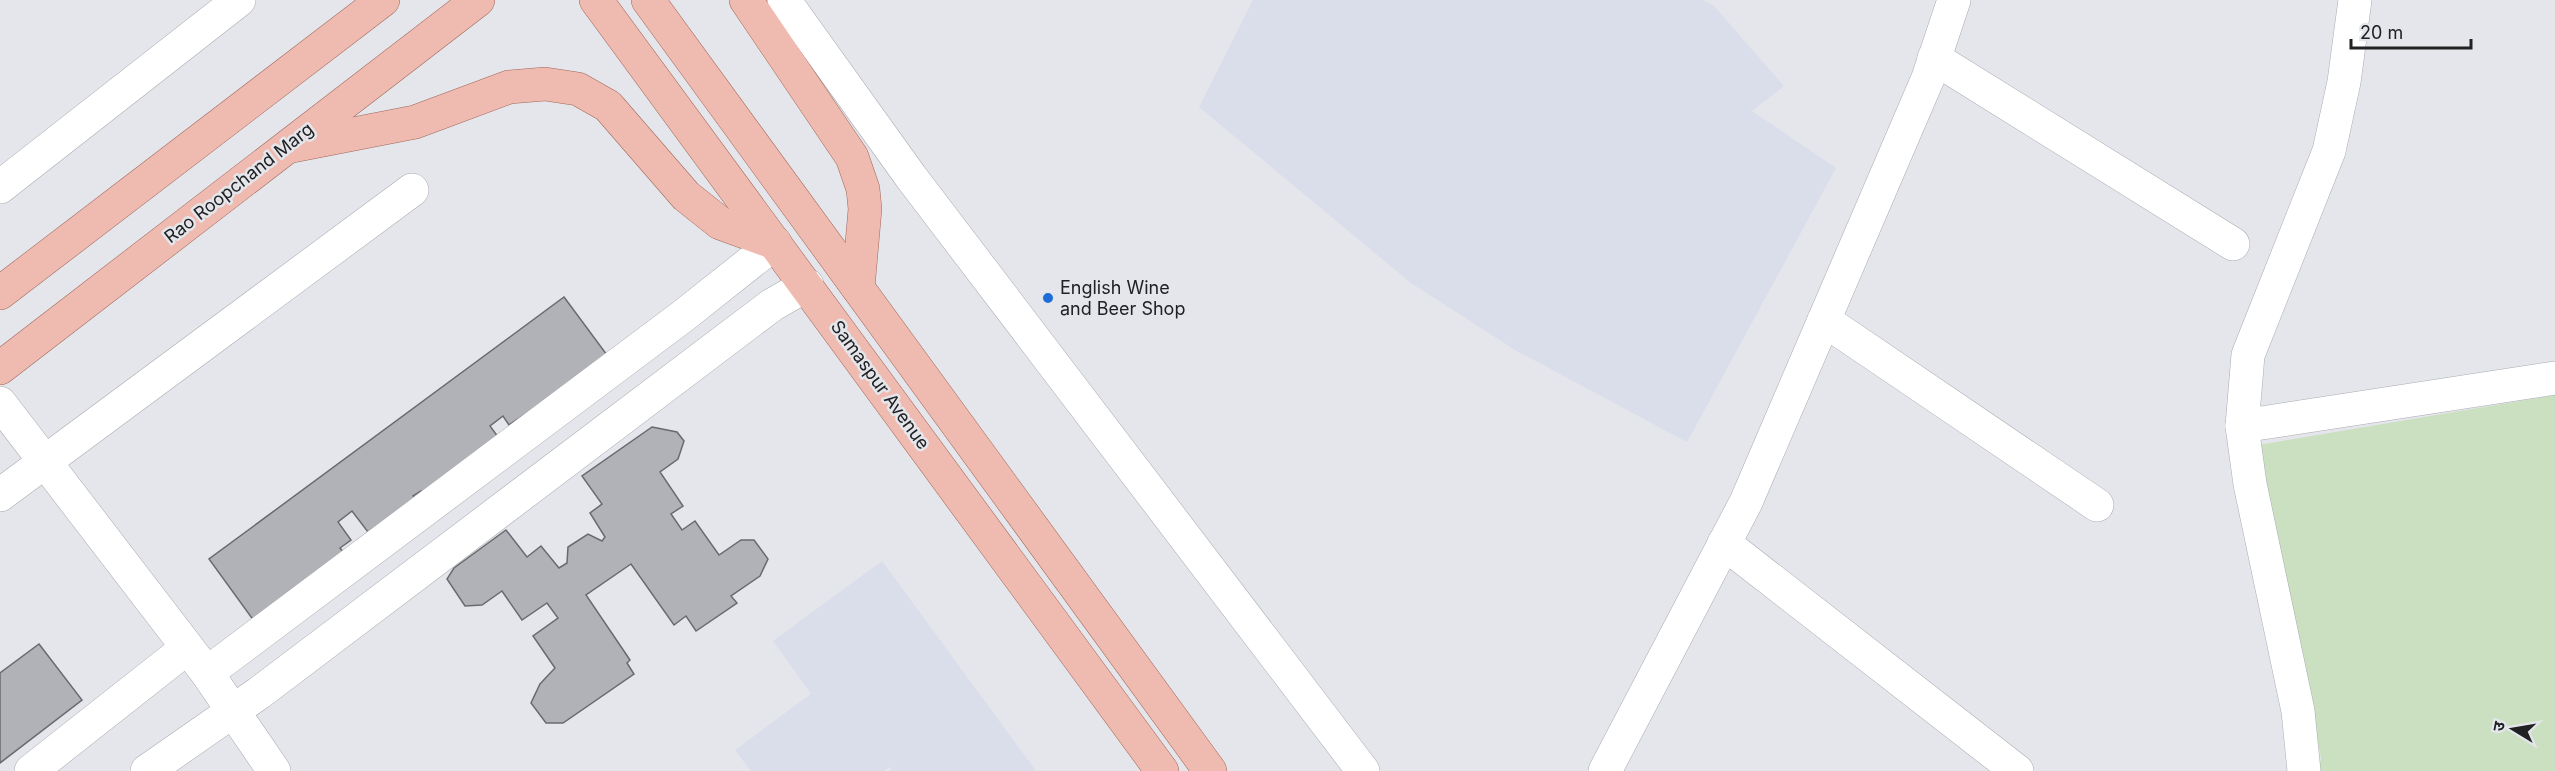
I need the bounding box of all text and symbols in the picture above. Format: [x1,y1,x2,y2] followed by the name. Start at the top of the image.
[2351,12,2471,50] scale bar
[2360,22,2403,43] text: 20 m
[160,118,317,247] street label: Rao Roopchand Marg
[1060,277,1185,319] place label: English Wine and Beer Shop
[1041,291,1055,305] marker: English Wine and Beer Shop
[827,316,934,453] street label: Samaspur Avenue
[2483,699,2543,759] north arrow
[2488,719,2509,733] text: उ

